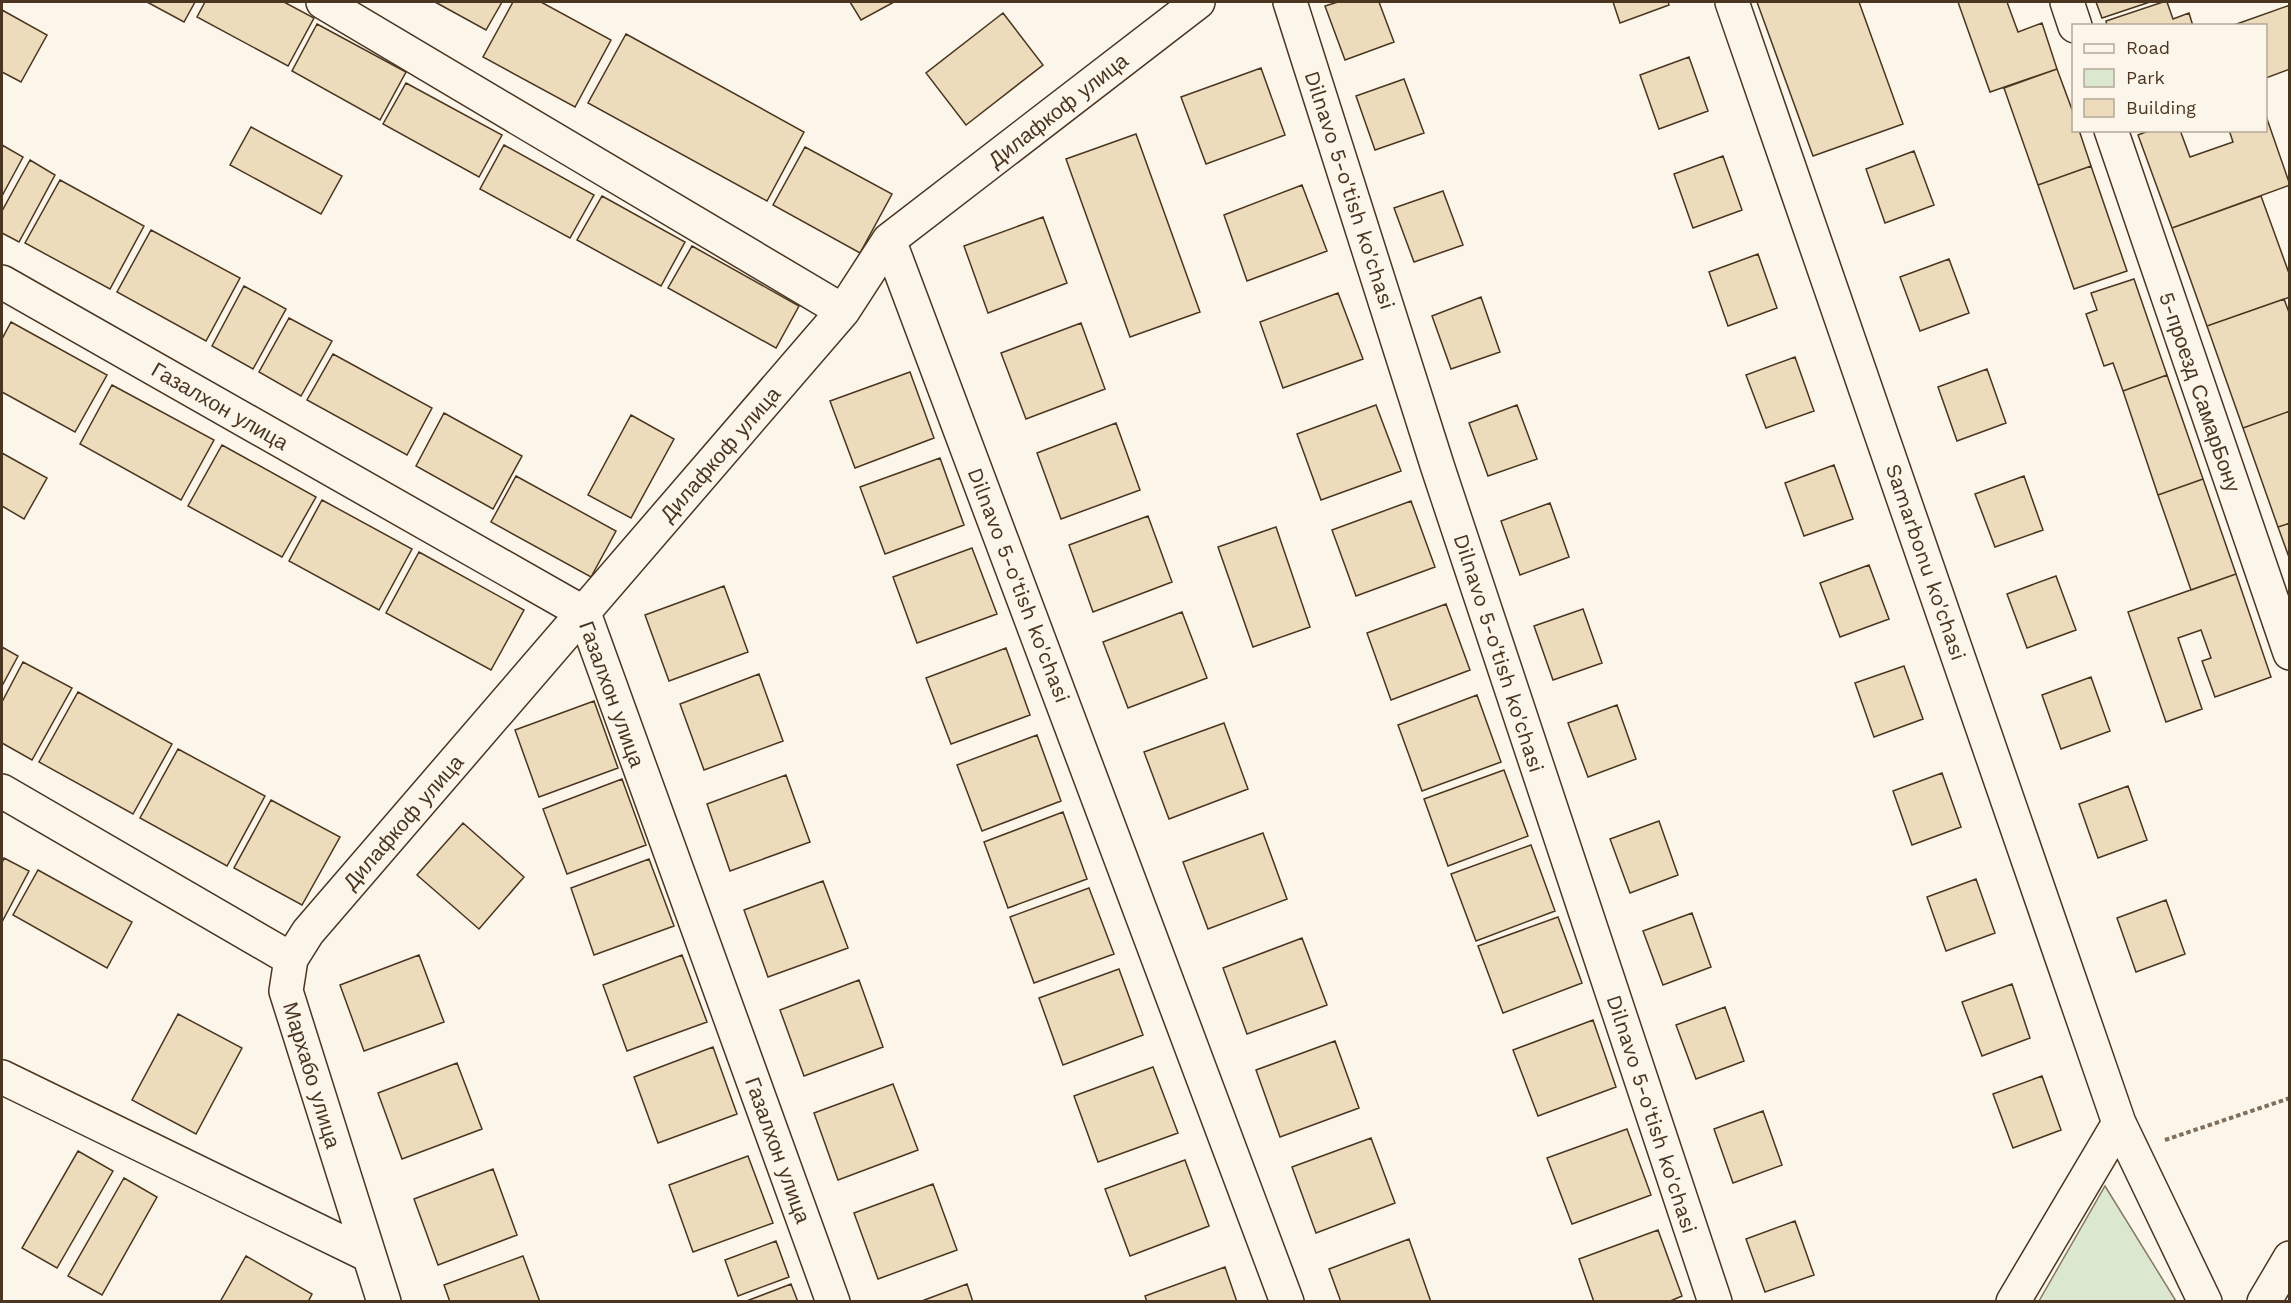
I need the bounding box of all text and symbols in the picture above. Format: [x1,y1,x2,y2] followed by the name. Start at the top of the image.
[2072,24,2267,132] legend
[2126,37,2170,58] text: Road
[983,47,1133,172] street label: Дилафкоф улица
[2126,67,2165,88] text: Park
[1300,68,1400,312] street label: Dilnavo 5-o'tish ko'chasi
[2126,97,2196,118] text: Building
[2154,289,2246,496] street label: 5-проезд СамарБону
[147,357,293,455] street label: Газалхон улица
[655,381,786,527] street label: Дилафкоф улица
[1881,461,1971,663] street label: Samarbonu ko'chasi
[963,464,1075,706] street label: Dilnavo 5-o'tish ko'chasi
[1449,531,1549,775] street label: Dilnavo 5-o'tish ko'chasi
[574,618,650,771] street label: Газалхон улица
[338,749,469,895] street label: Дилафкоф улица
[1602,992,1702,1236] street label: Dilnavo 5-o'tish ko'chasi
[278,999,346,1151] street label: Мархабо улица
[740,1074,816,1227] street label: Газалхон улица

